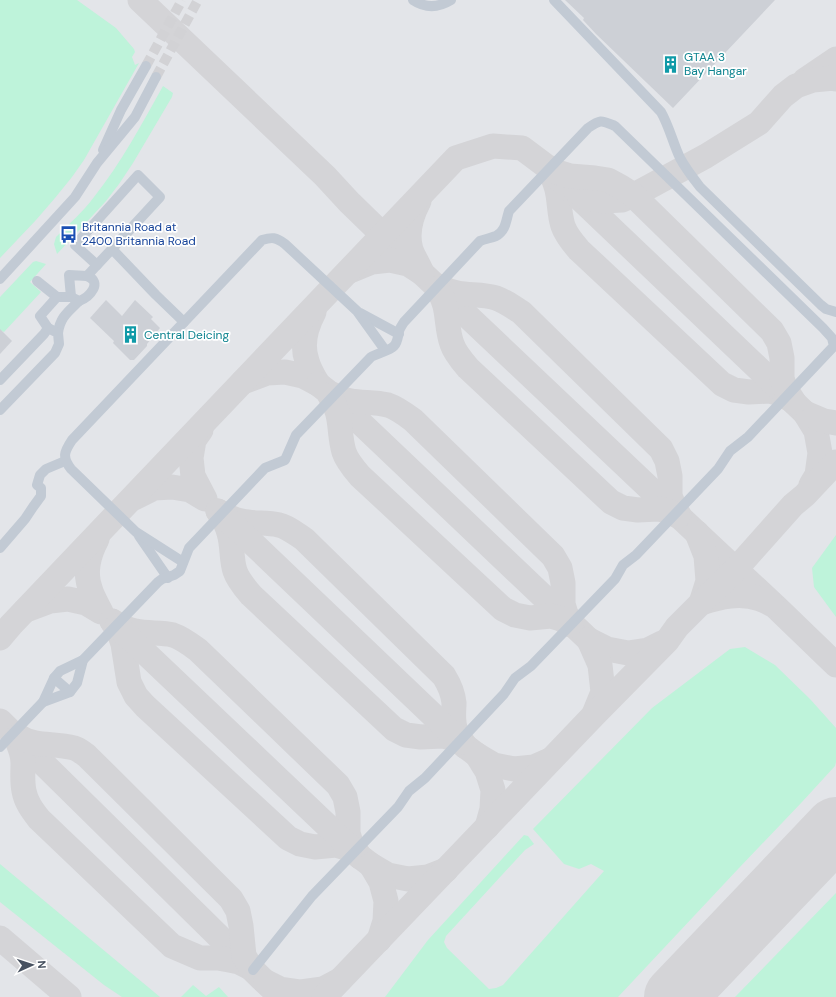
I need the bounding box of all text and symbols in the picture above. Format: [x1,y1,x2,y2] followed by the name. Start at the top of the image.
[684,49,747,79] place label: GTAA 3 Bay Hangar
[661,54,681,74] building icon: GTAA 3 Bay Hangar
[82,219,196,249] place label: Britannia Road at 2400 Britannia Road
[59,224,79,244] bus stop icon: Britannia Road at 2400 Britannia Road
[121,325,141,345] building icon: Central Deicing
[144,327,229,343] place label: Central Deicing
[12,945,52,985] north arrow
[35,960,49,969] text: N

